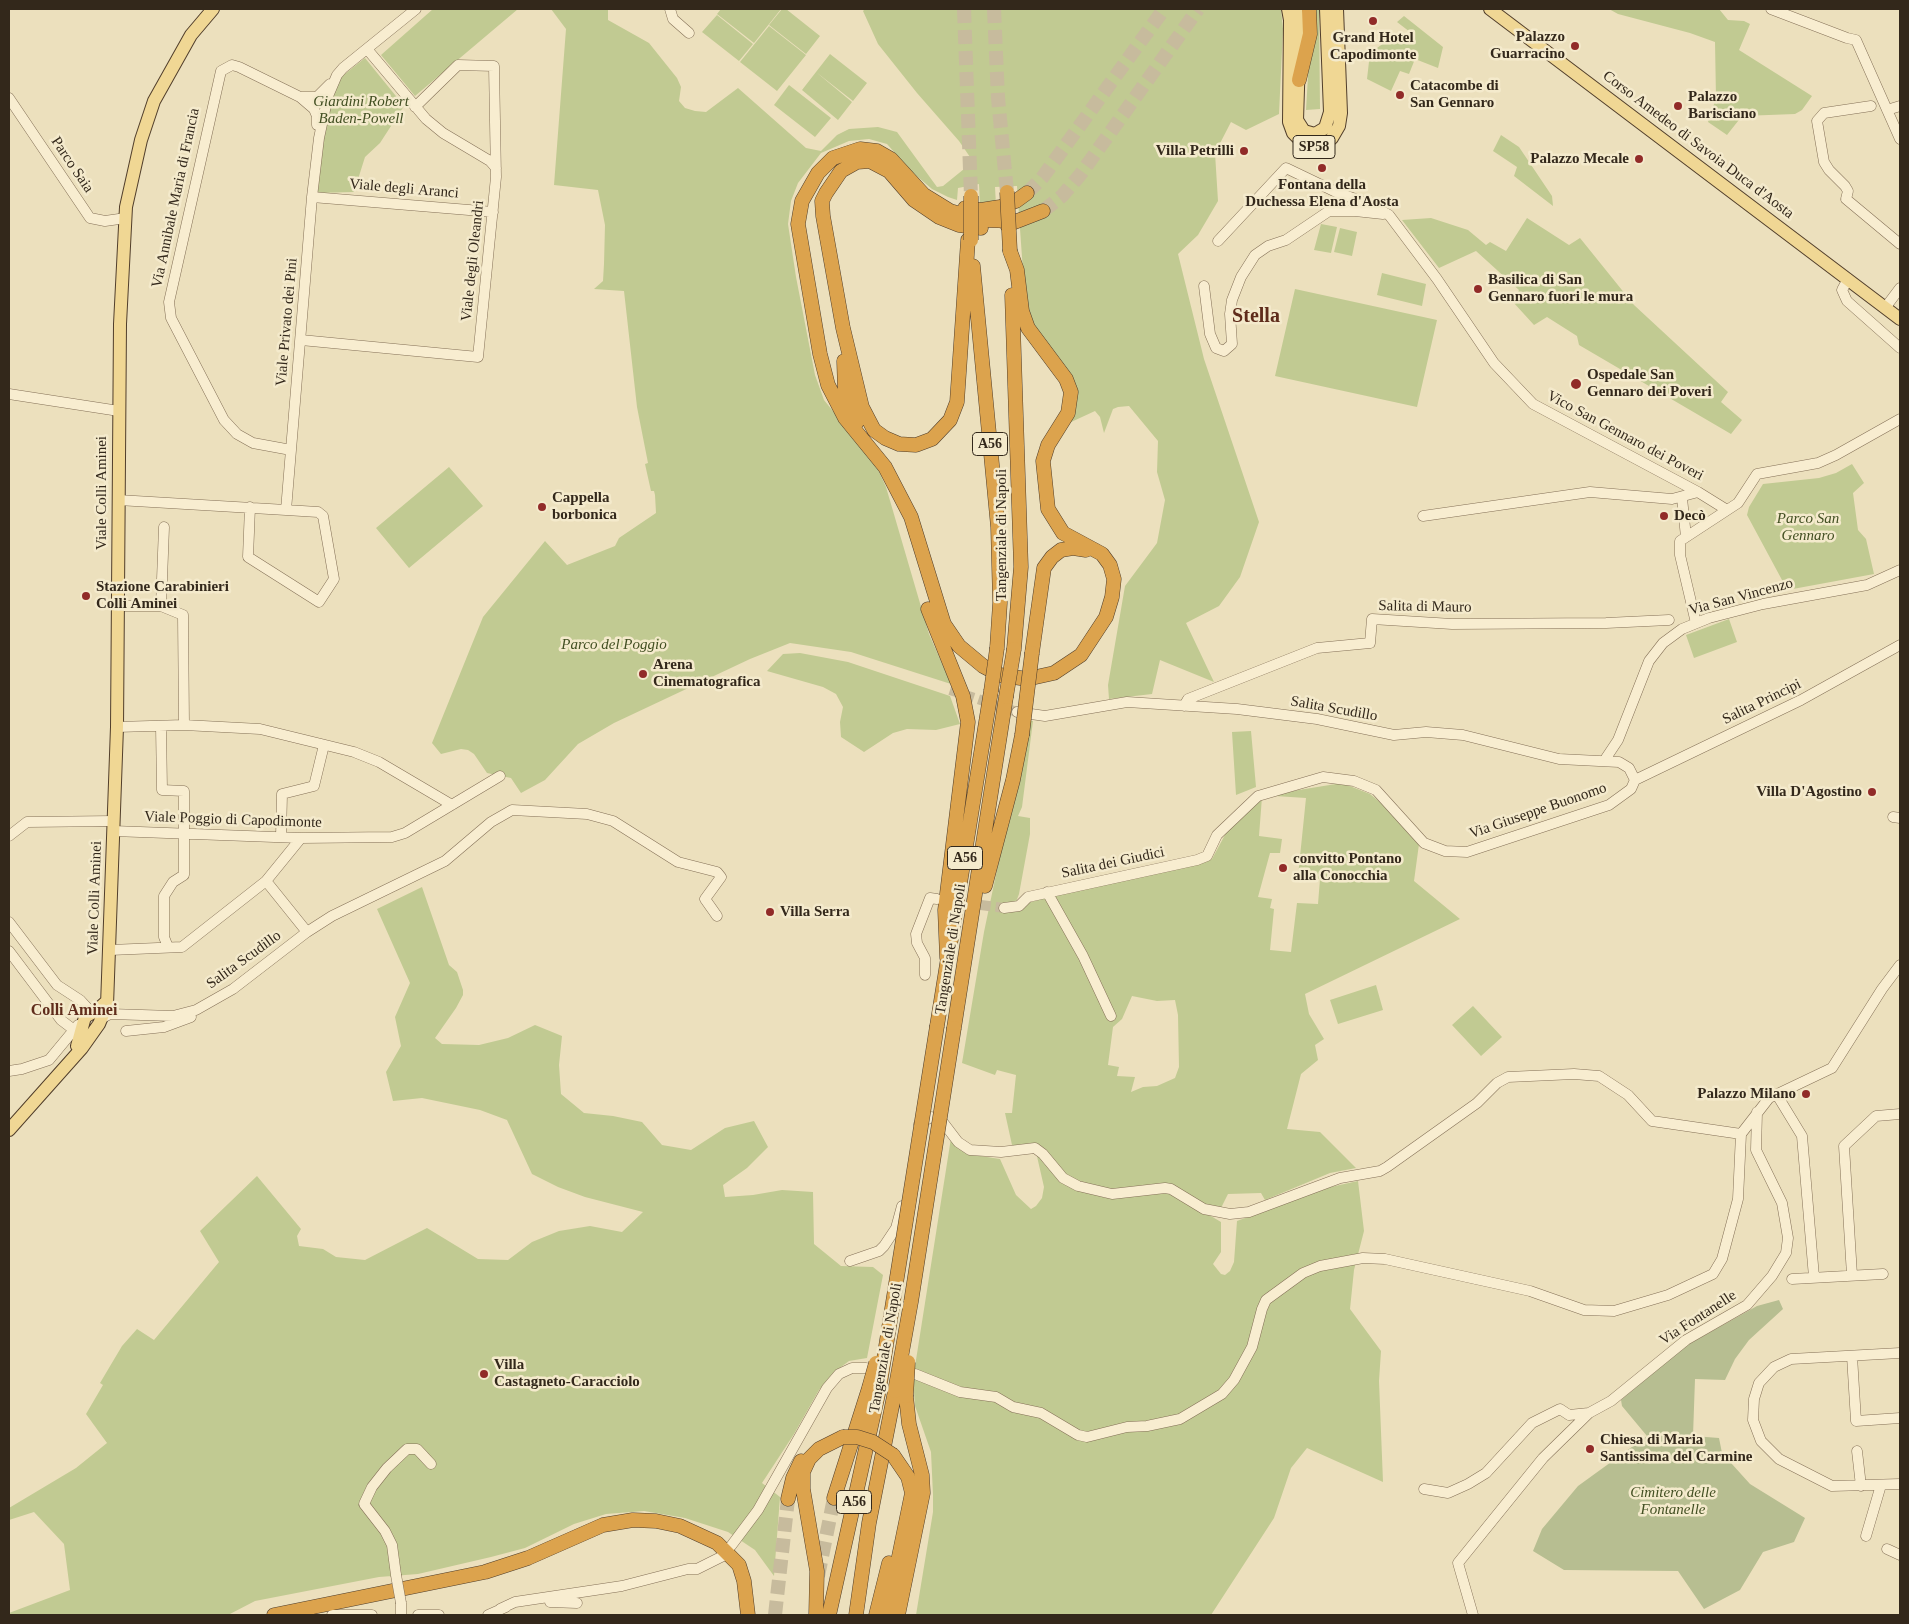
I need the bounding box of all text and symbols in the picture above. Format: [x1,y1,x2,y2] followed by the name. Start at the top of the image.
[1367,15,1379,27] marker: Grand Hotel Capodimonte
[1490,28,1565,63] place label: Palazzo Guarracino
[1330,29,1416,64] place label: Grand Hotel Capodimonte
[1569,40,1581,52] marker: Palazzo Guarracino
[1599,67,1797,223] street label: Corso Amedeo di Savoia Duca d'Aosta
[1410,77,1499,112] place label: Catacombe di San Gennaro
[1688,88,1756,123] place label: Palazzo Barisciano
[1394,89,1406,101] marker: Catacombe di San Gennaro
[313,93,409,128] park label: Giardini Robert Baden-Powell
[1672,100,1684,112] marker: Palazzo Barisciano
[148,107,204,289] street label: Via Annibale Maria di Francia
[47,134,97,196] street label: Parco Saia
[1293,136,1335,158] road number: SP58
[1156,142,1234,160] place label: Villa Petrilli
[1238,145,1250,157] marker: Villa Petrilli
[1530,150,1629,168] place label: Palazzo Mecale
[1633,153,1645,165] marker: Palazzo Mecale
[1316,162,1328,174] marker: Fontana della Duchessa Elena d'Aosta
[348,175,460,203] street label: Viale degli Aranci
[1245,176,1399,211] place label: Fontana della Duchessa Elena d'Aosta
[458,200,488,322] street label: Viale degli Oleandri
[272,257,302,387] street label: Viale Privato dei Pini
[1488,271,1633,306] place label: Basilica di San Gennaro fuori le mura
[1472,283,1484,295] marker: Basilica di San Gennaro fuori le mura
[1232,305,1280,329] district label: Stella
[1587,366,1712,401] place label: Ospedale San Gennaro dei Poveri
[1569,377,1583,391] marker: Ospedale San Gennaro dei Poveri
[1544,387,1706,485] street label: Vico San Gennaro dei Poveri
[972,432,1008,456] road number: A56
[93,436,111,550] street label: Viale Colli Aminei
[993,469,1011,601] street label: Tangenziale di Napoli
[552,489,617,524] place label: Cappella borbonica
[536,501,548,513] marker: Cappella borbonica
[1674,507,1706,525] place label: Decò
[1658,510,1670,522] marker: Decò
[1777,510,1839,545] park label: Parco San Gennaro
[1687,574,1795,620] street label: Via San Vincenzo
[96,578,229,613] place label: Stazione Carabinieri Colli Aminei
[80,590,92,602] marker: Stazione Carabinieri Colli Aminei
[1378,597,1472,617] street label: Salita di Mauro
[561,636,667,654] park label: Parco del Poggio
[653,656,760,691] place label: Arena Cinematografica
[637,668,649,680] marker: Arena Cinematografica
[1720,675,1804,729] street label: Salita Principi
[1289,693,1379,725] street label: Salita Scudillo
[1467,779,1609,843] street label: Via Giuseppe Buonomo
[1756,783,1862,801] place label: Villa D'Agostino
[1866,786,1878,798] marker: Villa D'Agostino
[144,808,322,832] street label: Viale Poggio di Capodimonte
[84,841,106,955] street label: Viale Colli Aminei
[1060,843,1166,883] street label: Salita dei Giudici
[948,846,982,870] road number: A56
[1293,850,1402,885] place label: convitto Pontano alla Conocchia
[1277,862,1289,874] marker: convitto Pontano alla Conocchia
[932,882,970,1016] street label: Tangenziale di Napoli
[780,903,850,921] place label: Villa Serra
[764,906,776,918] marker: Villa Serra
[203,927,285,993] street label: Salita Scudillo
[31,1001,117,1021] district label: Colli Aminei
[1697,1085,1796,1103] place label: Palazzo Milano
[1800,1088,1812,1100] marker: Palazzo Milano
[866,1281,906,1415] street label: Tangenziale di Napoli
[1656,1287,1740,1349] street label: Via Fontanelle
[494,1356,640,1391] place label: Villa Castagneto-Caracciolo
[478,1368,490,1380] marker: Villa Castagneto-Caracciolo
[1600,1431,1753,1466] place label: Chiesa di Maria Santissima del Carmine
[1584,1443,1596,1455] marker: Chiesa di Maria Santissima del Carmine
[1630,1484,1716,1519] park label: Cimitero delle Fontanelle
[836,1490,872,1514] road number: A56

